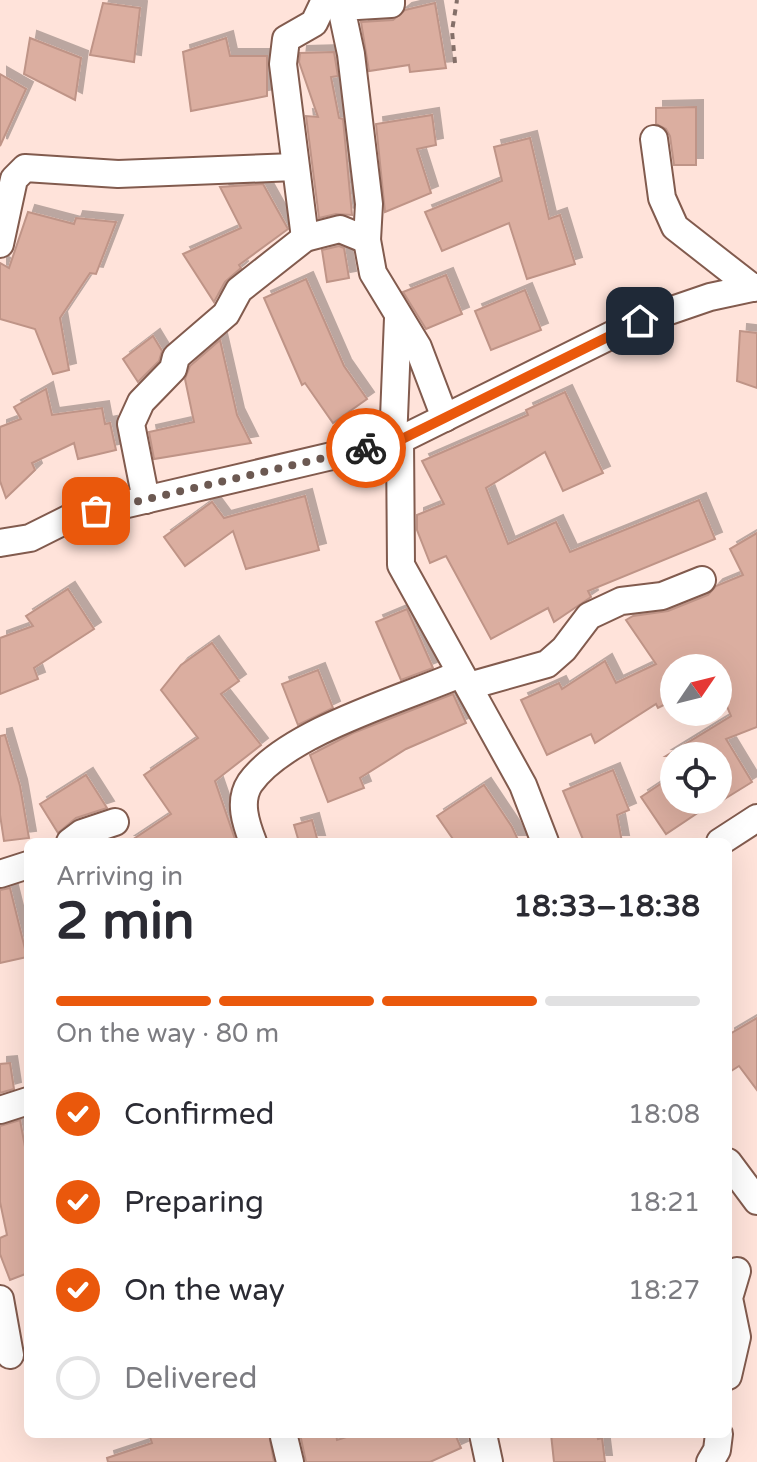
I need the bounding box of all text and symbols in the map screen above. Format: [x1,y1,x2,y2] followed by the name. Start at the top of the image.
[606,287,674,355] pin
[618,299,662,343] icon: home
[326,408,406,488] courier
[344,426,388,470] icon: bike
[62,477,130,545] pin
[74,489,118,533] icon: bag
[660,654,732,726] north arrow
[660,654,732,814] map controls
[660,742,732,814] button: locate
[56,861,183,892] text: Arriving in
[513,888,700,925] text: 18:33–18:38
[56,890,195,953] text: 2 min
[56,1018,279,1049] text: On the way · 80 m
[56,1092,100,1136] icon: check
[124,1096,275,1133] text: Confirmed
[628,1099,700,1130] text: 18:08
[56,1180,100,1224] icon: check
[124,1184,264,1221] text: Preparing
[628,1187,700,1218] text: 18:21
[56,1268,100,1312] icon: check
[124,1272,285,1309] text: On the way
[628,1275,700,1306] text: 18:27
[124,1360,258,1397] text: Delivered

